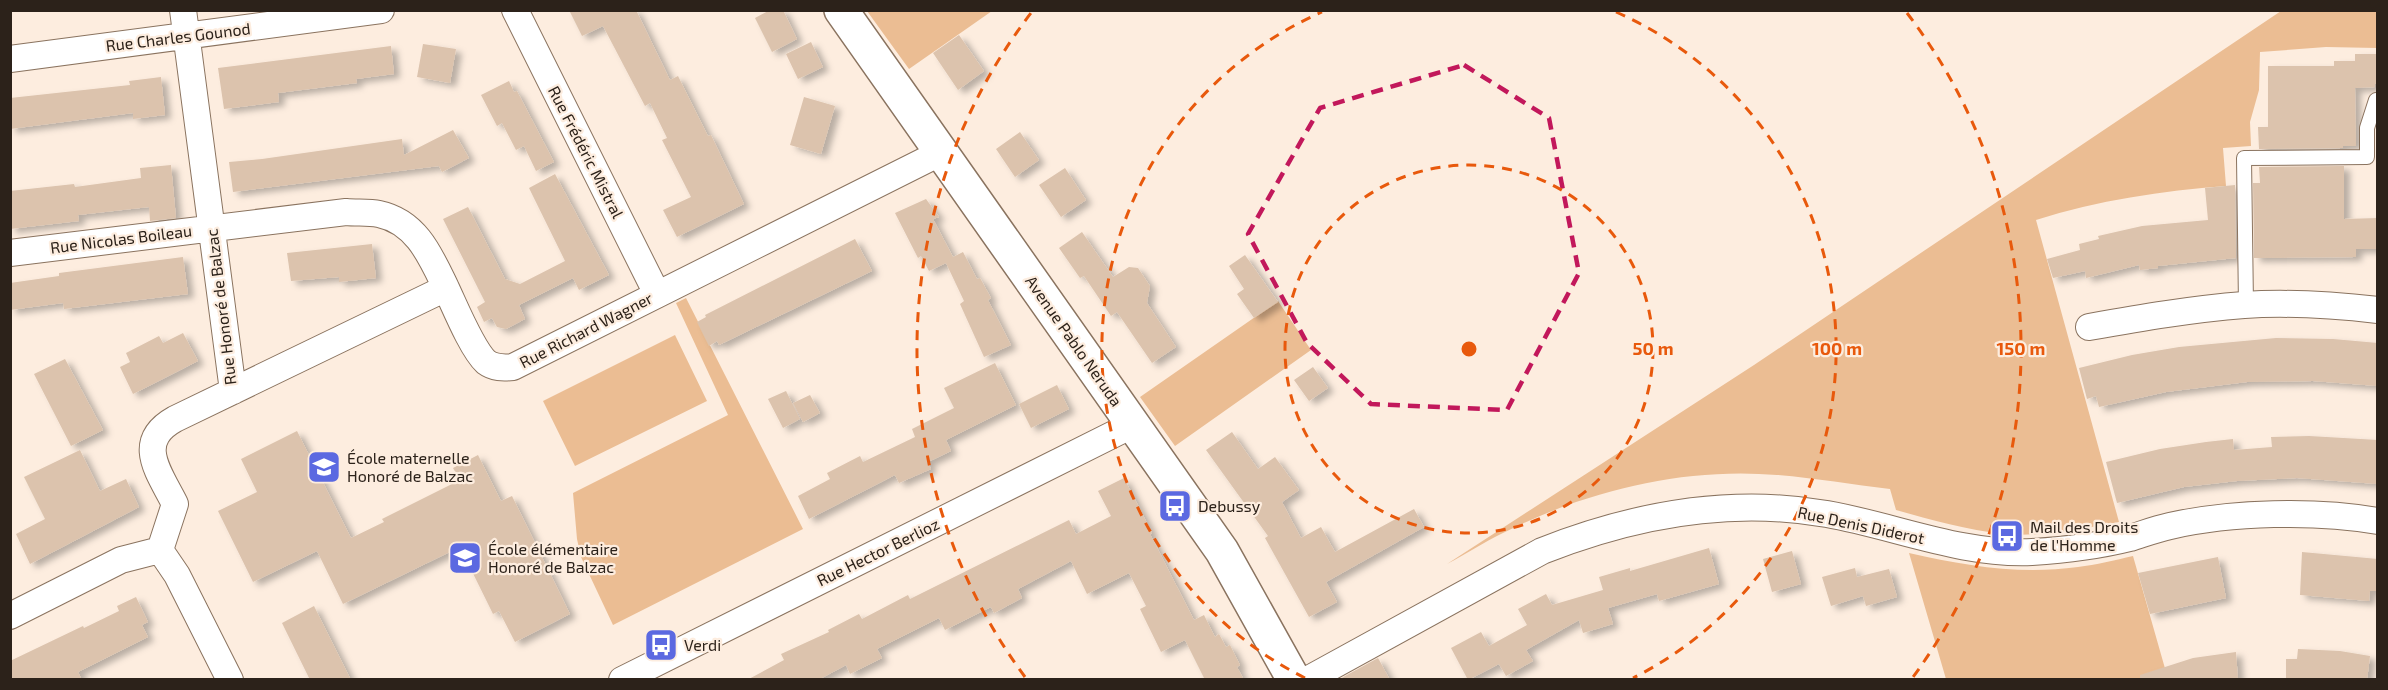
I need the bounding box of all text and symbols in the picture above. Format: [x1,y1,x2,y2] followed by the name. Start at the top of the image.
[105,18,251,55] street label: Rue Charles Gounod
[545,82,628,221] street label: Rue Frédéric Mistral
[49,220,193,257] street label: Rue Nicolas Boileau
[201,228,240,386] street label: Rue Honoré de Balzac
[1022,272,1127,410] street label: Avenue Pablo Neruda
[516,288,656,371] street label: Rue Richard Wagner
[1632,337,1674,359] text: 50 m
[1812,337,1862,359] text: 100 m
[1997,337,2045,359] text: 150 m
[1459,339,1479,359] centre of rings
[347,448,473,485] place label: École maternelle Honoré de Balzac
[306,449,342,485] school or university icon: École maternelle Honoré de Balzac
[1157,488,1193,524] bus stop icon: Debussy
[1198,496,1261,515] place label: Debussy
[1796,502,1926,547] street label: Rue Denis Diderot
[813,514,942,589] street label: Rue Hector Berlioz
[2030,517,2138,554] place label: Mail des Droits de l'Homme
[1989,518,2025,554] bus stop icon: Mail des Droits de l'Homme
[488,539,618,576] place label: École élémentaire Honoré de Balzac
[447,540,483,576] school or university icon: École élémentaire Honoré de Balzac
[643,627,679,663] bus stop icon: Verdi
[684,635,721,654] place label: Verdi

